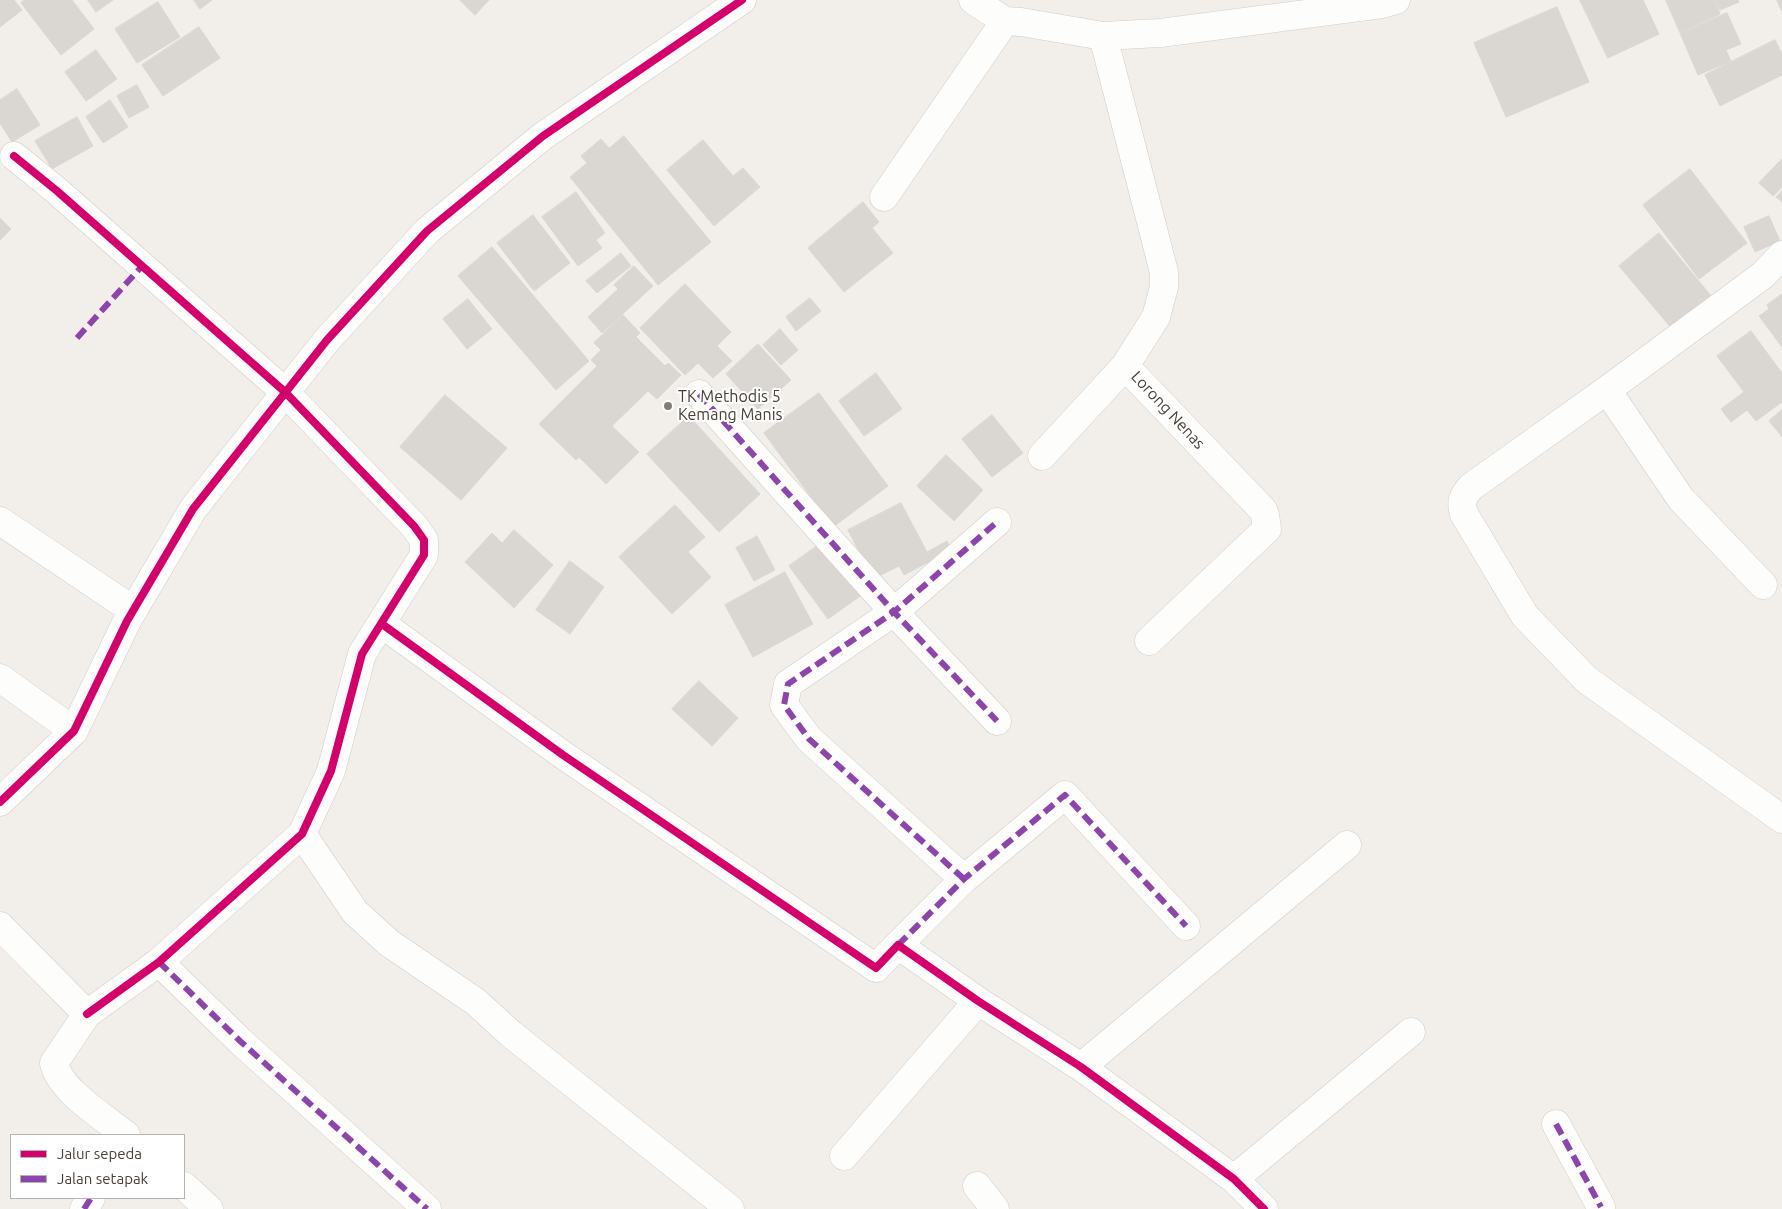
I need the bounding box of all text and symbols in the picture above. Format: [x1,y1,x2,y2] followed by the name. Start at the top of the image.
[1127,367,1209,453] street label: Lorong Nenas
[678,387,782,425] place label: TK Methodis 5 Kemang Manis
[662,400,674,412] marker: TK Methodis 5 Kemang Manis
[10,1134,185,1199] legend
[57,1145,142,1162] text: Jalur sepeda
[57,1170,148,1187] text: Jalan setapak

